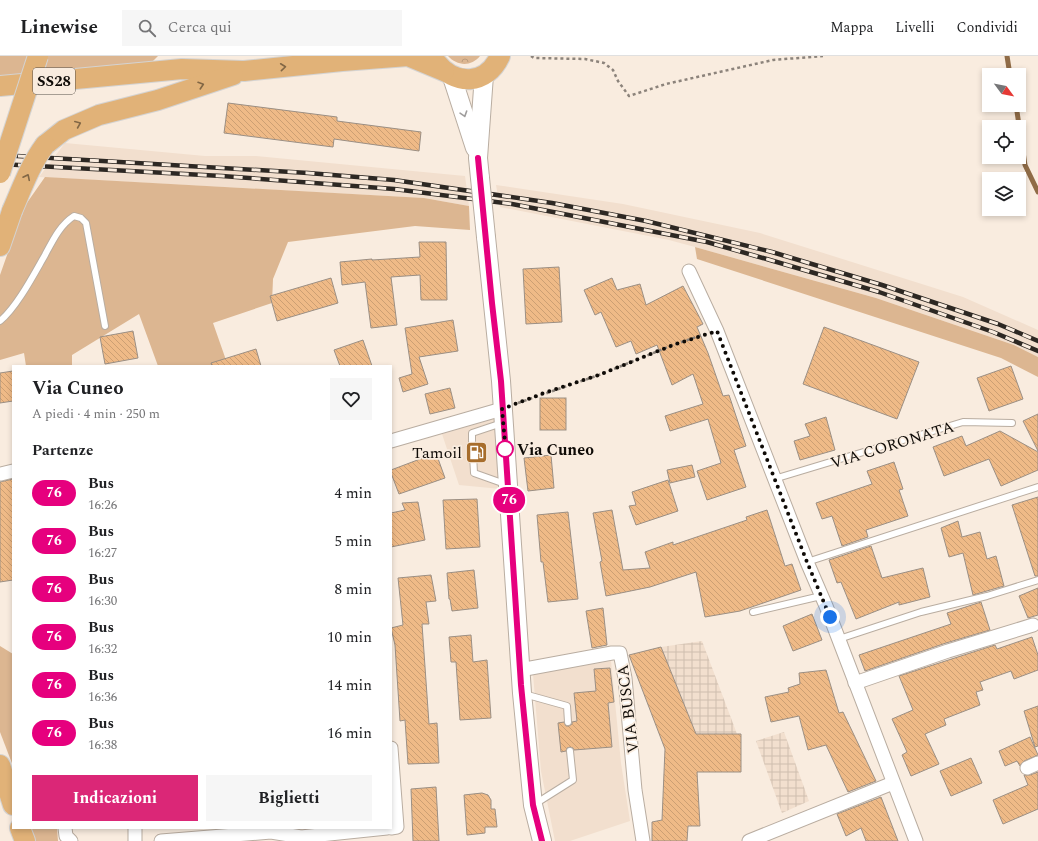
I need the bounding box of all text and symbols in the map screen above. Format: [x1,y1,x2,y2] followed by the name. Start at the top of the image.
[122,10,402,46] search box
[20,13,98,42] text: Linewise
[168,16,232,39] text: Cerca qui
[136,17,158,39] icon: search
[830,17,873,38] text: Mappa
[895,17,935,38] text: Livelli
[957,17,1018,38] text: Condividi
[280,63,286,72] one-way arrow
[33,68,75,94] road number: SS28
[982,68,1026,112] north arrow
[982,68,1026,216] map controls
[198,82,205,90] one-way arrow
[459,110,468,117] one-way arrow
[982,120,1026,164] button: locate
[73,121,81,129] one-way arrow
[982,172,1026,216] button: layers
[22,174,30,181] one-way arrow
[32,374,124,403] text: Via Cuneo
[330,378,372,420] button: heart
[32,404,160,424] text: A piedi · 4 min · 250 m
[827,415,957,475] street label: VIA CORONATA
[517,438,594,462] place label: Via Cuneo
[32,439,93,462] text: Partenze
[464,439,490,465] fuel station icon: Tamoil
[496,440,514,458] marker: Via Cuneo
[412,441,462,465] place label: Tamoil
[88,472,114,495] text: Bus
[46,482,62,503] text: 76
[334,482,372,505] text: 4 min
[491,487,527,513] line badge: 76
[501,489,517,510] text: 76
[88,495,117,515] text: 16:26
[88,520,114,543] text: Bus
[46,530,62,551] text: 76
[334,530,372,553] text: 5 min
[88,543,117,563] text: 16:27
[88,568,114,591] text: Bus
[46,578,62,599] text: 76
[334,578,372,601] text: 8 min
[88,591,117,611] text: 16:30
[820,607,840,627] your location
[88,616,114,639] text: Bus
[46,626,62,647] text: 76
[327,626,372,649] text: 10 min
[88,639,117,659] text: 16:32
[611,663,645,755] street label: VIA BUSCA
[88,664,114,687] text: Bus
[46,674,62,695] text: 76
[327,674,372,697] text: 14 min
[88,687,117,707] text: 16:36
[88,712,114,735] text: Bus
[46,722,62,743] text: 76
[327,722,372,745] text: 16 min
[88,735,117,755] text: 16:38
[32,775,198,821] button: Indicazioni
[206,775,372,821] button: Biglietti

